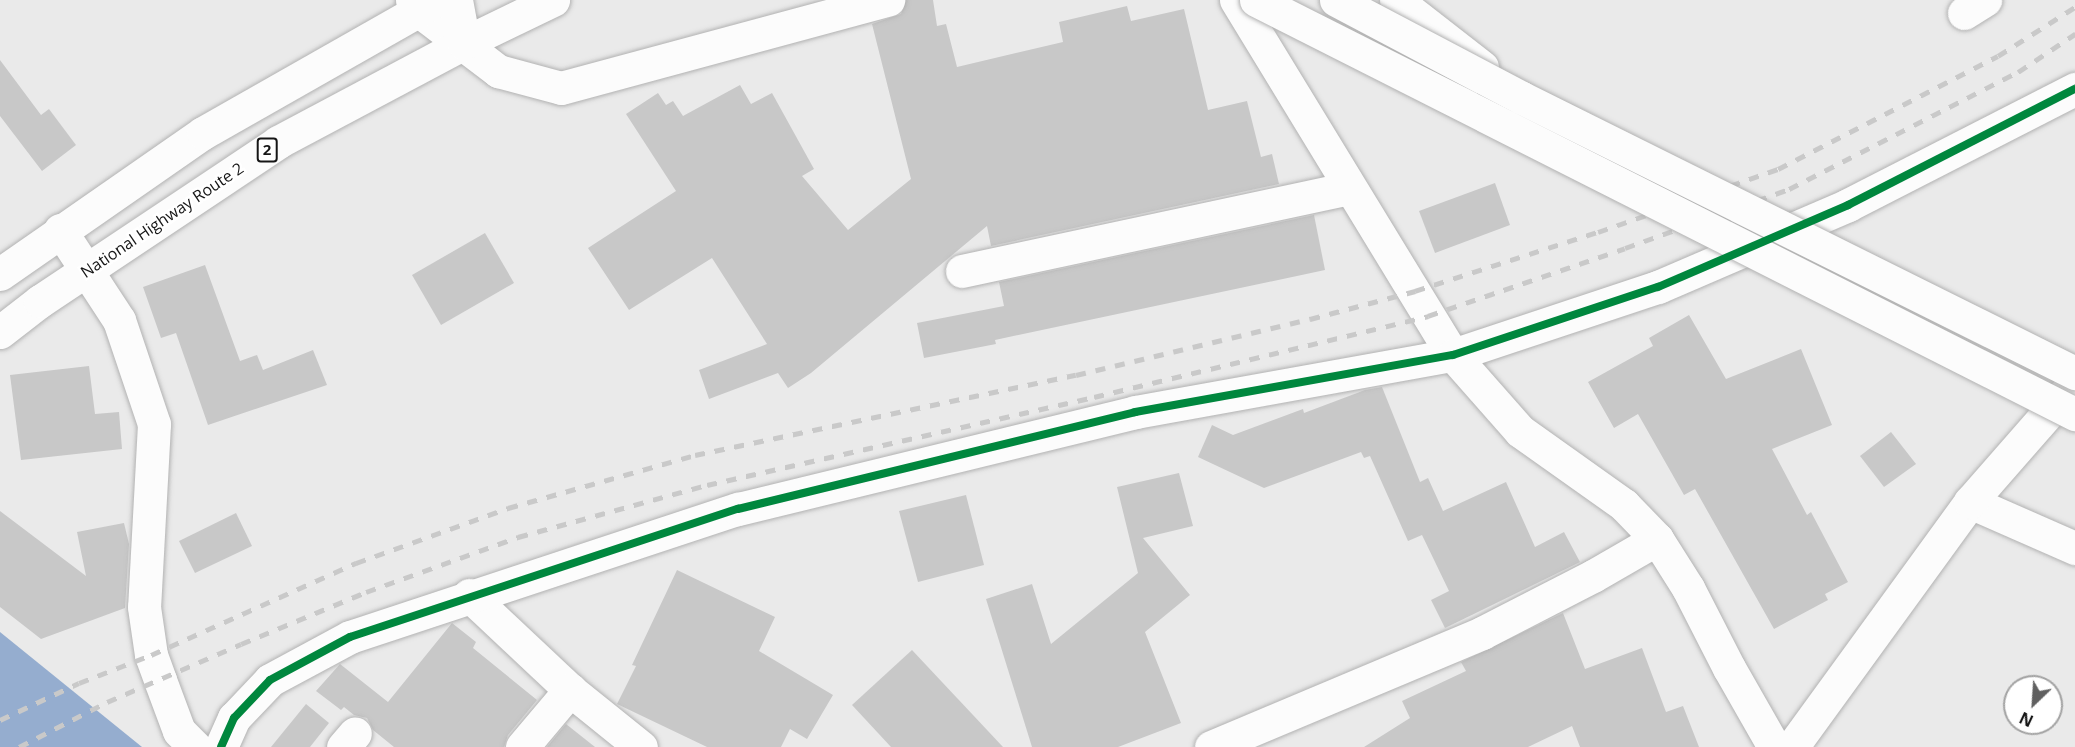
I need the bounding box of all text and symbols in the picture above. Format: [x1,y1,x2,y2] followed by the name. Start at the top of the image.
[256,138,278,162] road number: 2
[77,158,247,282] street label: National Highway Route 2
[2003,675,2063,735] north arrow
[2016,707,2037,732] text: N

